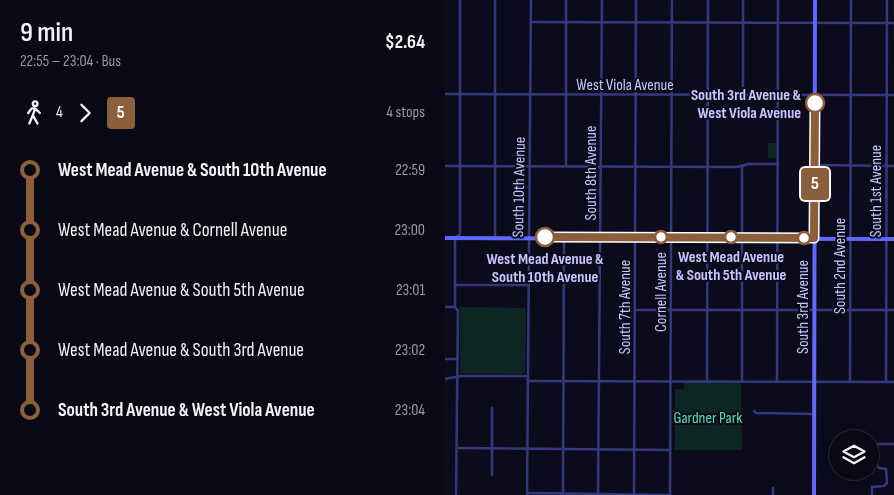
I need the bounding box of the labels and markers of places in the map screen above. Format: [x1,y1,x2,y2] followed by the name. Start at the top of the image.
[691,86,802,123] place label: South 3rd Avenue & West Viola Avenue
[805,93,825,113] marker: South 3rd Avenue & West Viola Avenue
[535,227,555,247] marker: West Mead Avenue & South 10th Avenue
[654,230,668,244] unlabelled marker
[724,230,738,244] marker: West Mead Avenue & South 5th Avenue
[797,231,811,245] unlabelled marker
[676,248,786,285] place label: West Mead Avenue & South 5th Avenue
[486,250,604,287] place label: West Mead Avenue & South 10th Avenue

